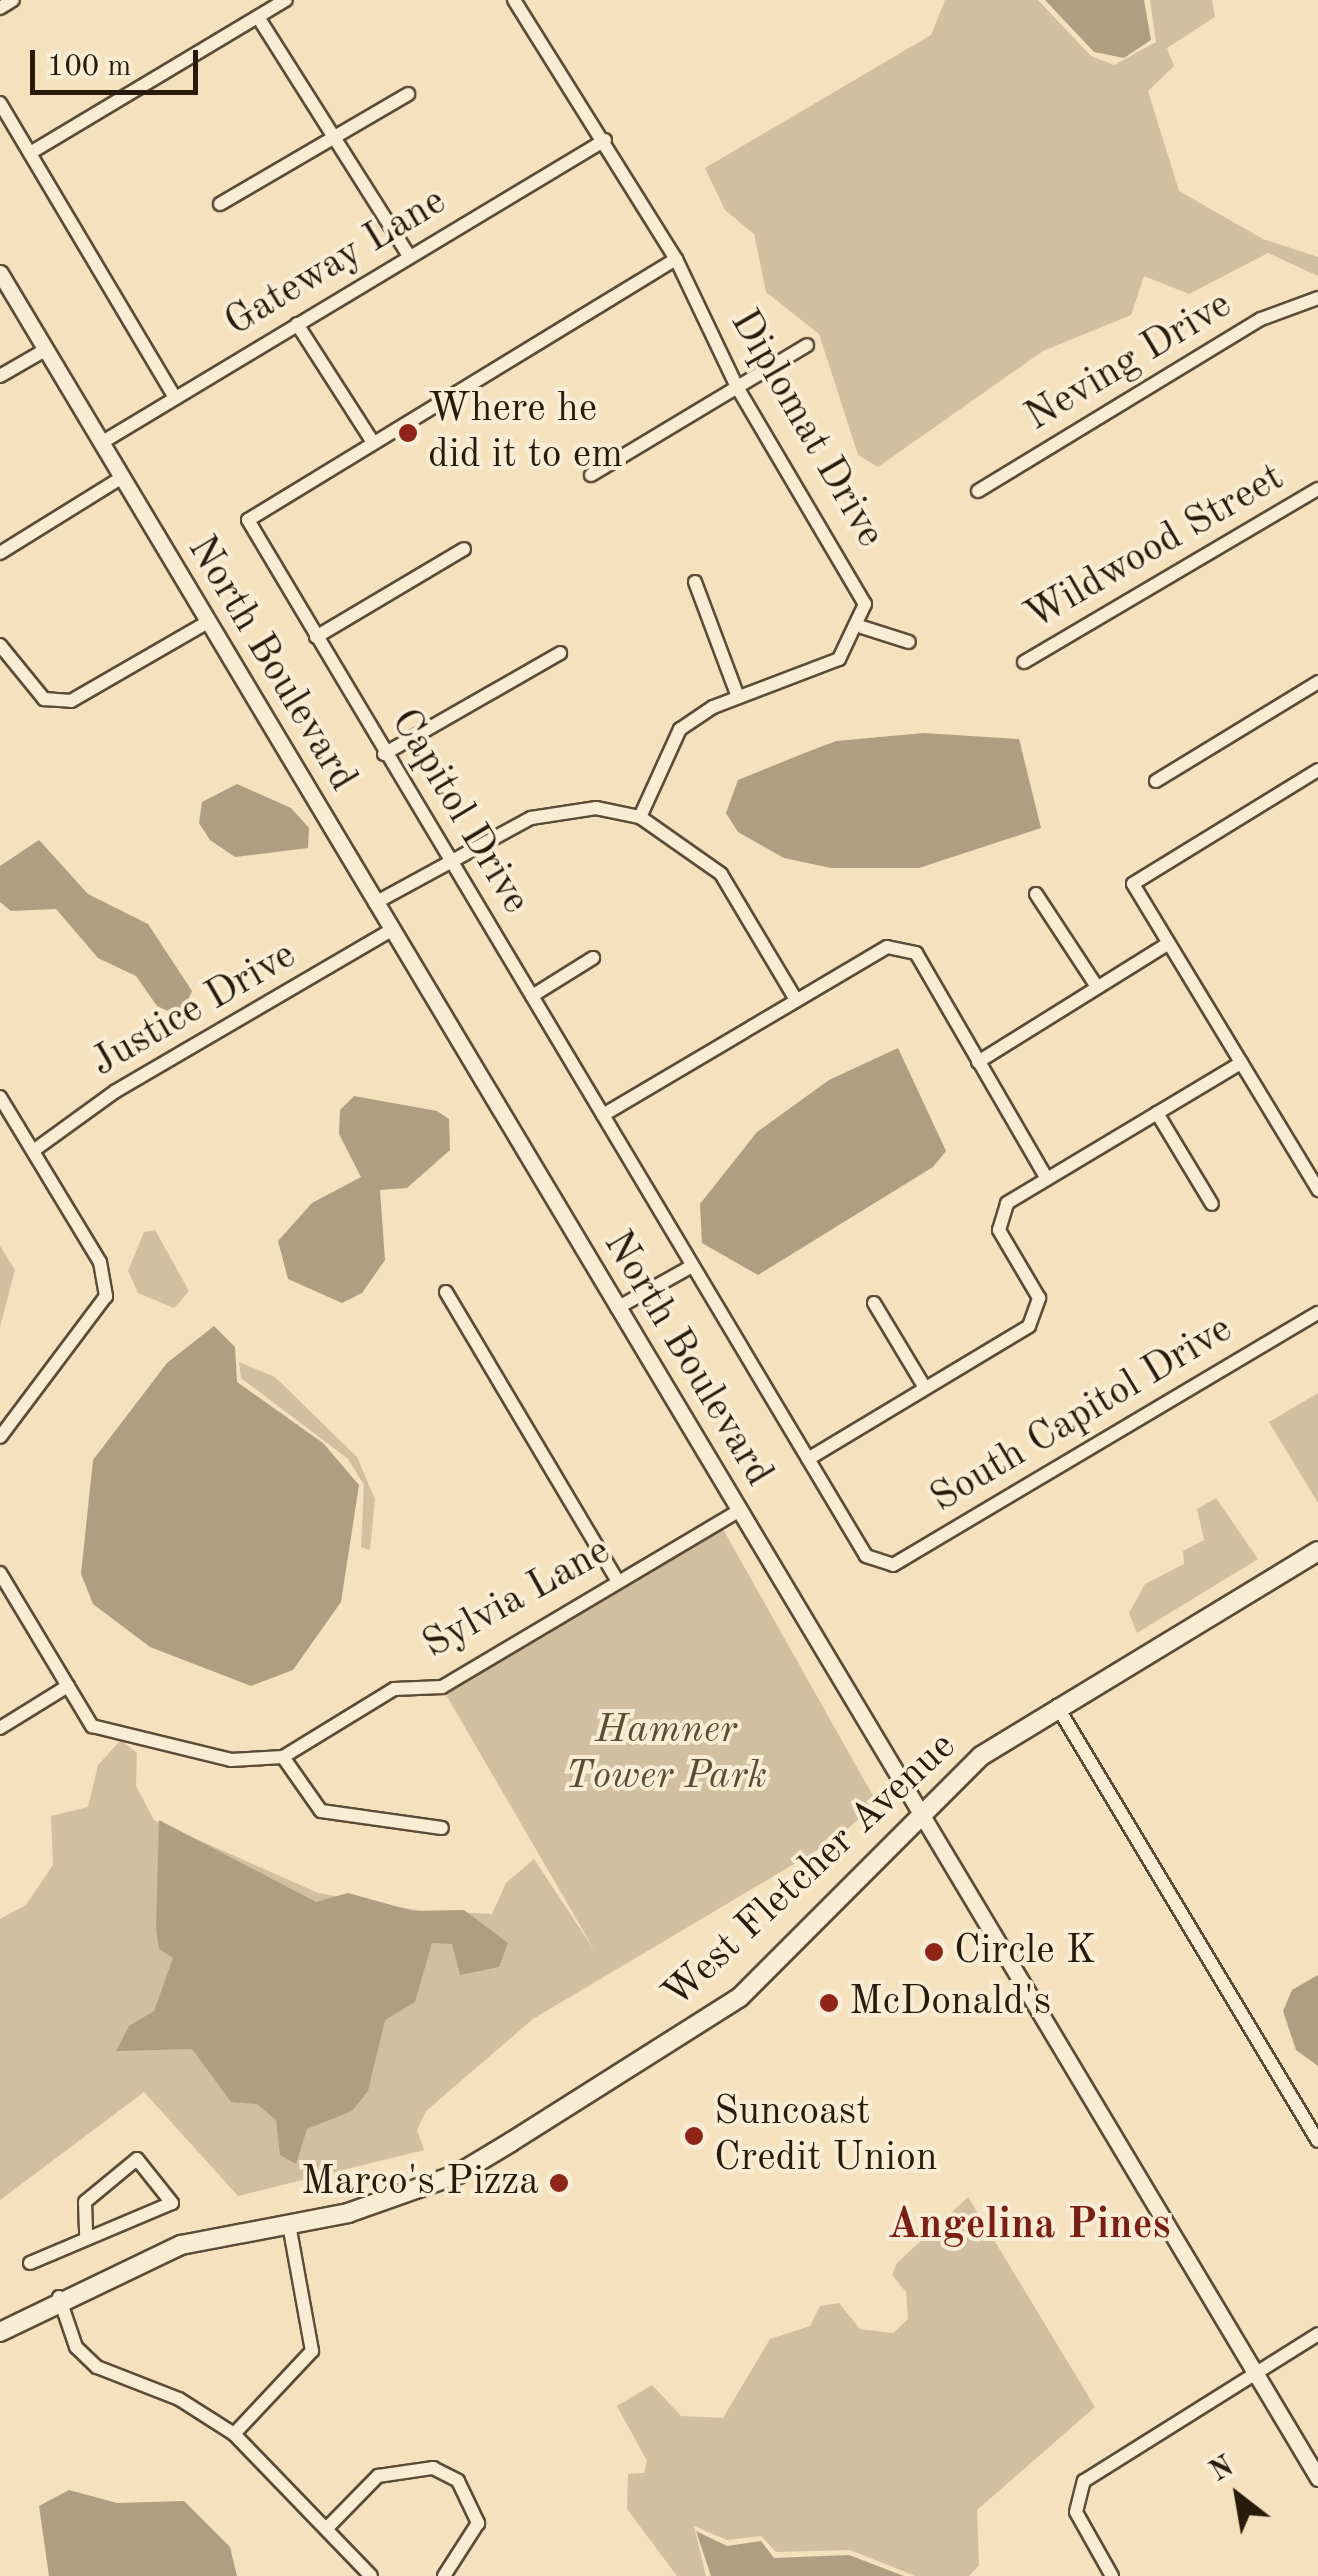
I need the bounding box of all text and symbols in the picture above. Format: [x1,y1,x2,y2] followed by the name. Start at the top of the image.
[35,30,202,92] scale bar
[47,52,131,82] text: 100 m
[217,178,455,348] street label: Gateway Lane
[1017,282,1241,442] street label: Neving Drive
[719,302,893,556] street label: Diplomat Drive
[428,386,623,480] place label: Where he did it to em
[397,422,419,444] marker: Where he did it to em
[1017,455,1293,641] street label: Wildwood Street
[176,528,366,800] street label: North Boulevard
[379,701,539,923] street label: Capitol Drive
[83,932,305,1088] street label: Justice Drive
[592,1223,782,1495] street label: North Boulevard
[923,1306,1241,1524] street label: South Capitol Drive
[415,1528,619,1670] street label: Sylvia Lane
[565,1707,767,1801] park label: Hamner Tower Park
[654,1723,966,2019] street label: West Fletcher Avenue
[954,1928,1096,1976] place label: Circle K
[923,1941,945,1963] marker: Circle K
[849,1979,1051,2027] place label: McDonald's
[818,1992,840,2014] marker: McDonald's
[714,2089,938,2183] place label: Suncoast Credit Union
[683,2125,705,2147] marker: Suncoast Credit Union
[301,2159,539,2207] place label: Marco's Pizza
[548,2172,570,2194] marker: Marco's Pizza
[887,2201,1171,2251] district label: Angelina Pines
[1188,2446,1288,2546] north arrow
[1206,2453,1239,2488] text: N

